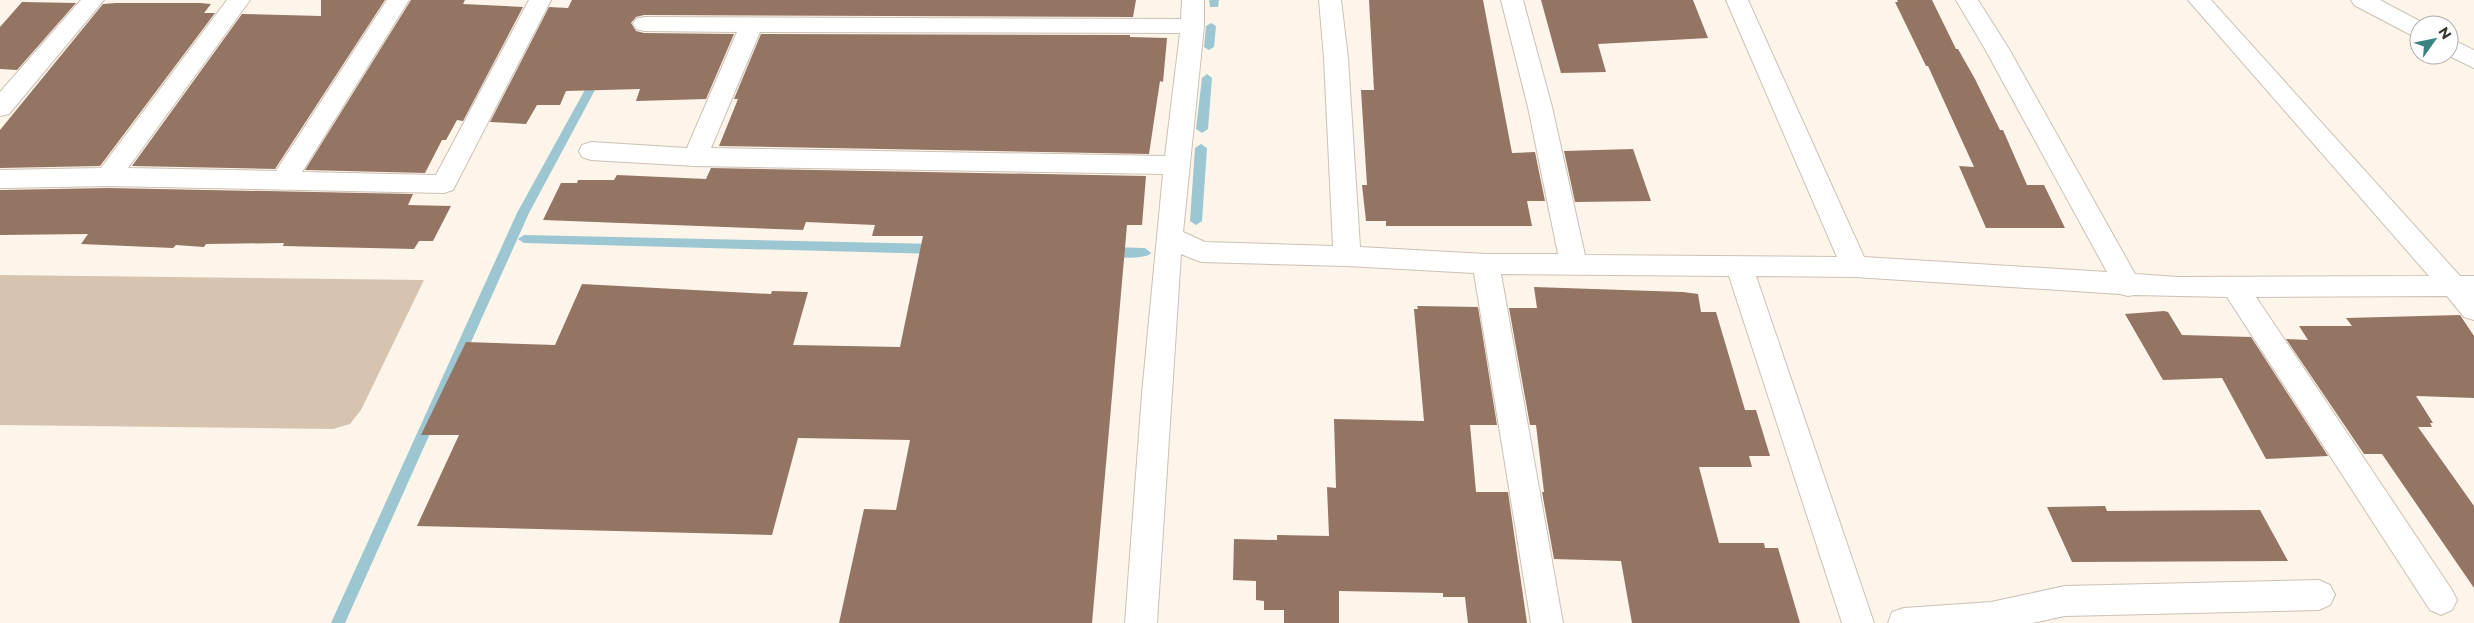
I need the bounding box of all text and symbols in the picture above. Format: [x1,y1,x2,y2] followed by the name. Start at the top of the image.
[2409,15,2459,65] north arrow
[2434,23,2456,43] text: N

